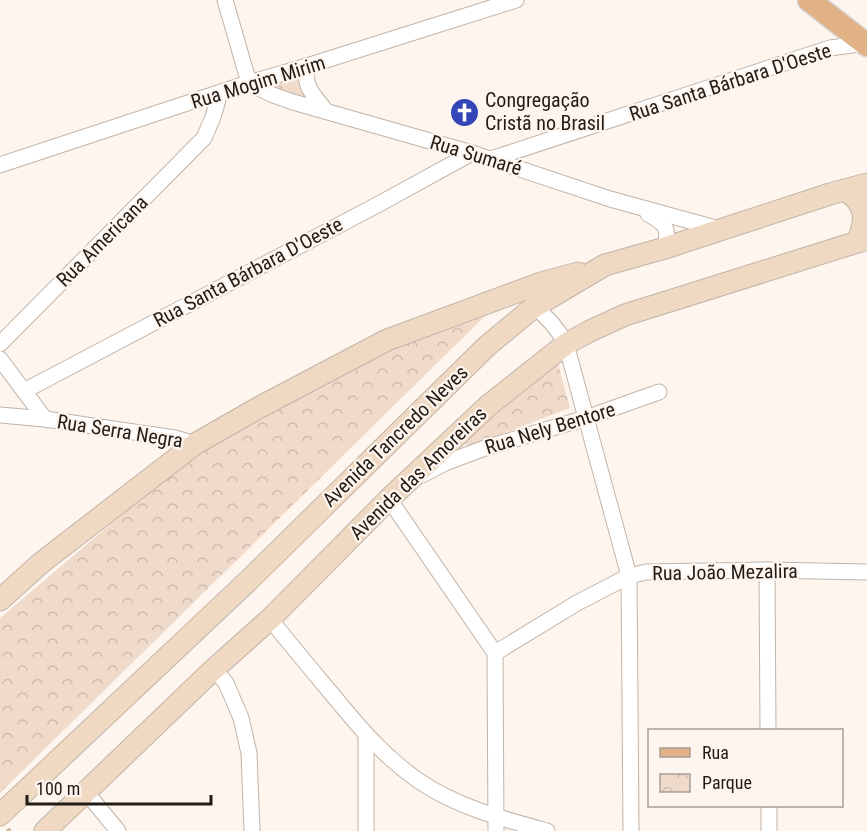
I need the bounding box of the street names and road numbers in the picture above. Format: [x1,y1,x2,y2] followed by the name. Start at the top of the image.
[626,38,834,126] street label: Rua Santa Bárbara D'Oeste
[188,50,328,114] street label: Rua Mogim Mirim
[427,130,525,180] street label: Rua Sumaré
[51,190,153,292] street label: Rua Americana
[149,212,347,332] street label: Rua Santa Bárbara D'Oeste
[317,360,473,512] street label: Avenida Tancredo Neves
[482,397,618,459] street label: Rua Nely Bentore
[344,401,492,545] street label: Avenida das Amoreiras
[55,409,185,453] street label: Rua Serra Negra
[652,559,798,585] street label: Rua João Mezalira

